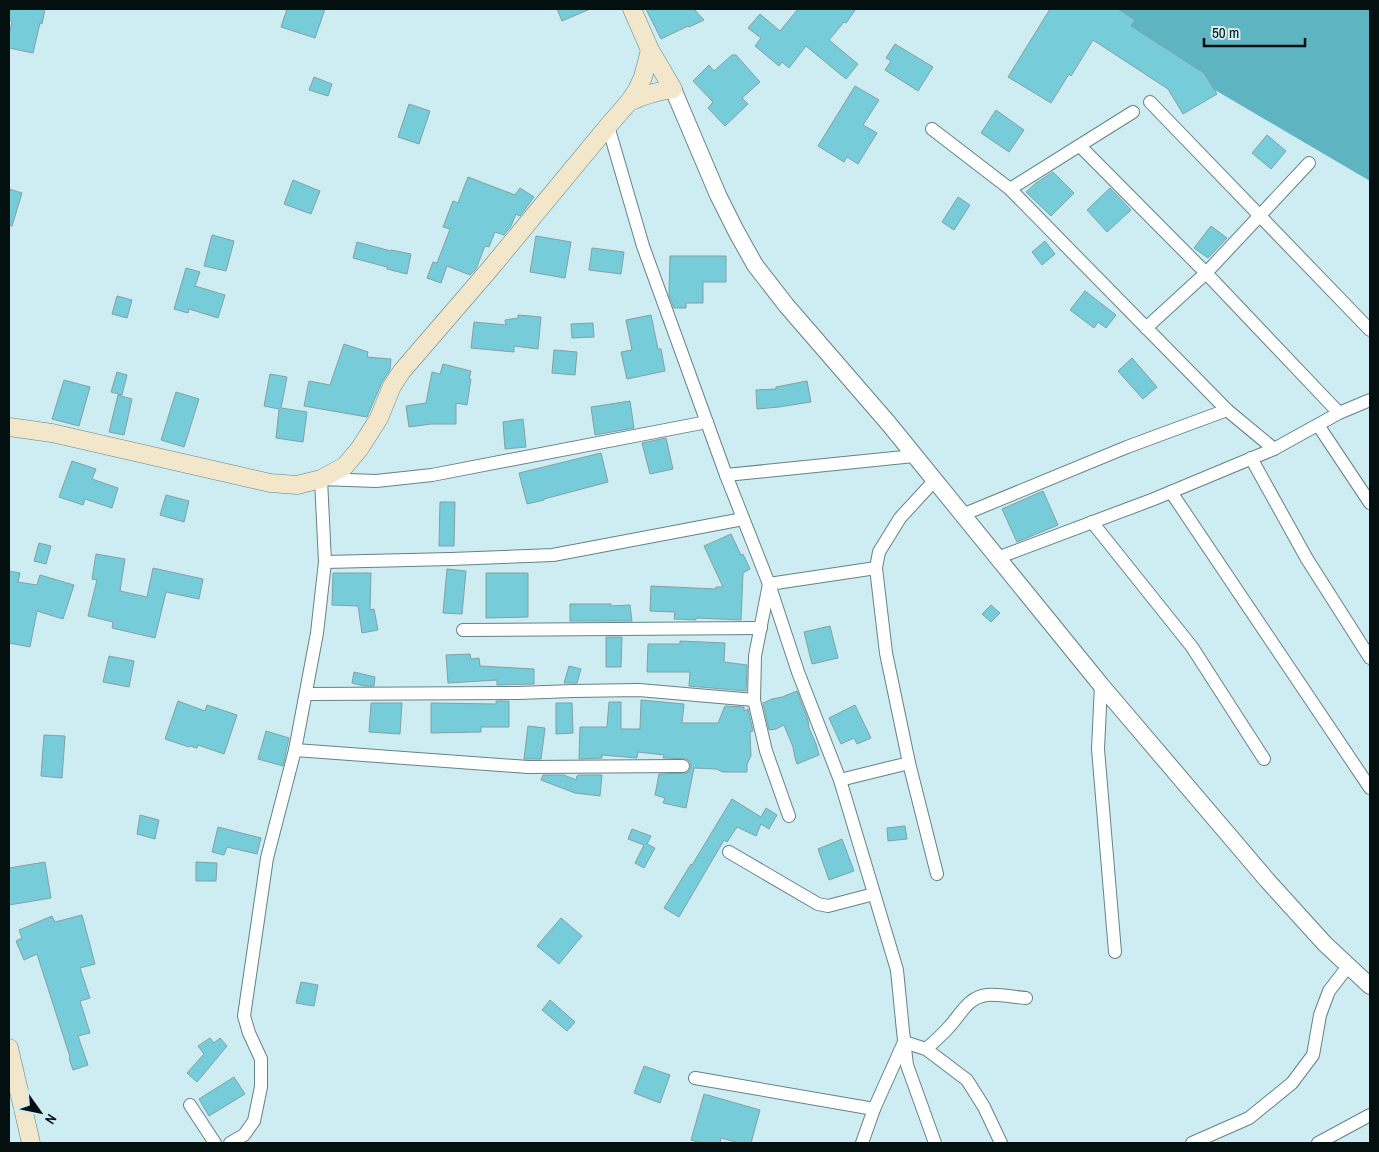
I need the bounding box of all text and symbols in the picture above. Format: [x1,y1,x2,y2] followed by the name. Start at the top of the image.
[1204,15,1305,47] scale bar
[1212,22,1239,43] text: 50 m
[15,1087,65,1137] north arrow
[41,1111,61,1127] text: N

